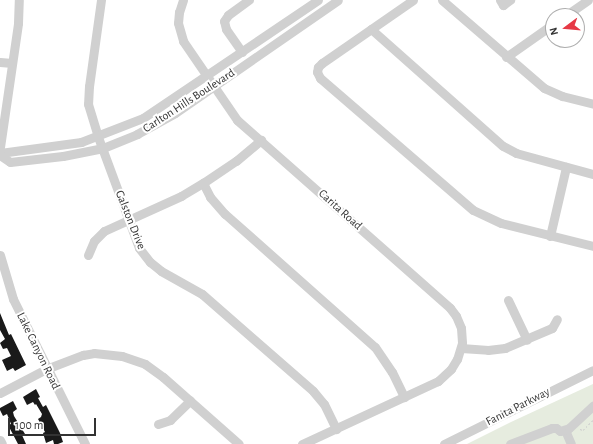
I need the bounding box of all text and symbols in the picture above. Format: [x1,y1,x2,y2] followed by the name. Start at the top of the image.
[545,8,585,48] north arrow
[548,26,560,36] text: N
[140,66,238,136] street label: Carlton Hills Boulevard
[315,187,365,233] street label: Carita Road
[112,188,148,252] street label: Galston Drive
[13,310,63,392] street label: Lake Canyon Road
[484,385,552,429] street label: Fanita Parkway
[10,410,98,436] scale bar
[15,419,43,431] text: 100 m

